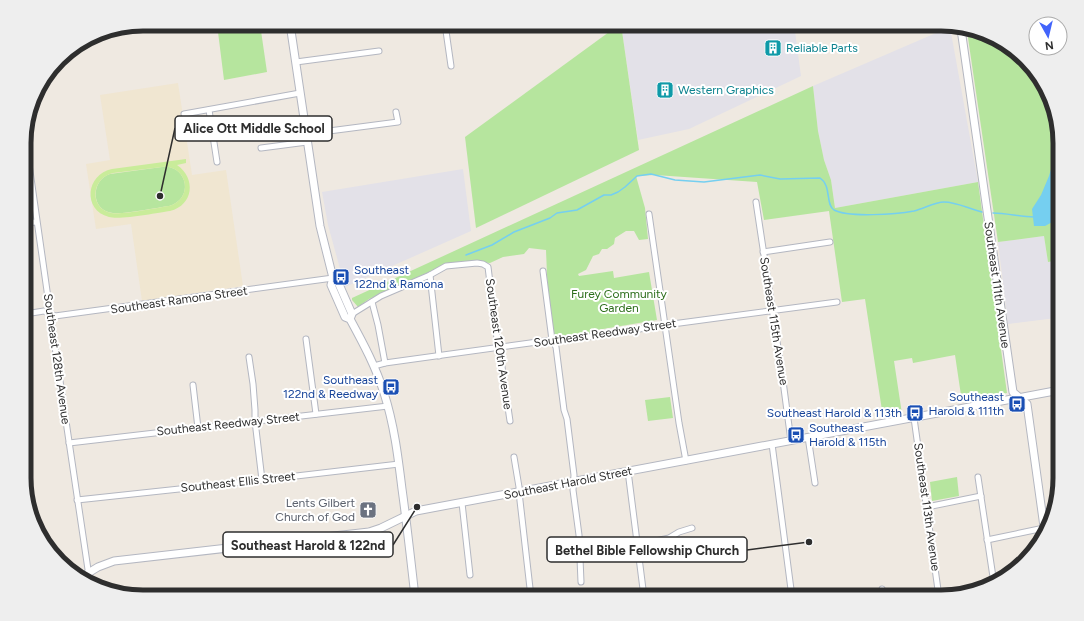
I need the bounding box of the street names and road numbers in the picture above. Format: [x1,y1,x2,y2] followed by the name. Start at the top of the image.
[981,221,1013,350] street label: Southeast 111th Avenue
[757,256,791,387] street label: Southeast 115th Avenue
[483,278,515,411] street label: Southeast 120th Avenue
[110,283,249,317] street label: Southeast Ramona Street
[41,293,73,426] street label: Southeast 128th Avenue
[533,316,678,350] street label: Southeast Reedway Street
[156,409,301,438] street label: Southeast Reedway Street
[911,442,943,572] street label: Southeast 113th Avenue
[503,464,634,502] street label: Southeast Harold Street
[180,469,297,495] street label: Southeast Ellis Street

